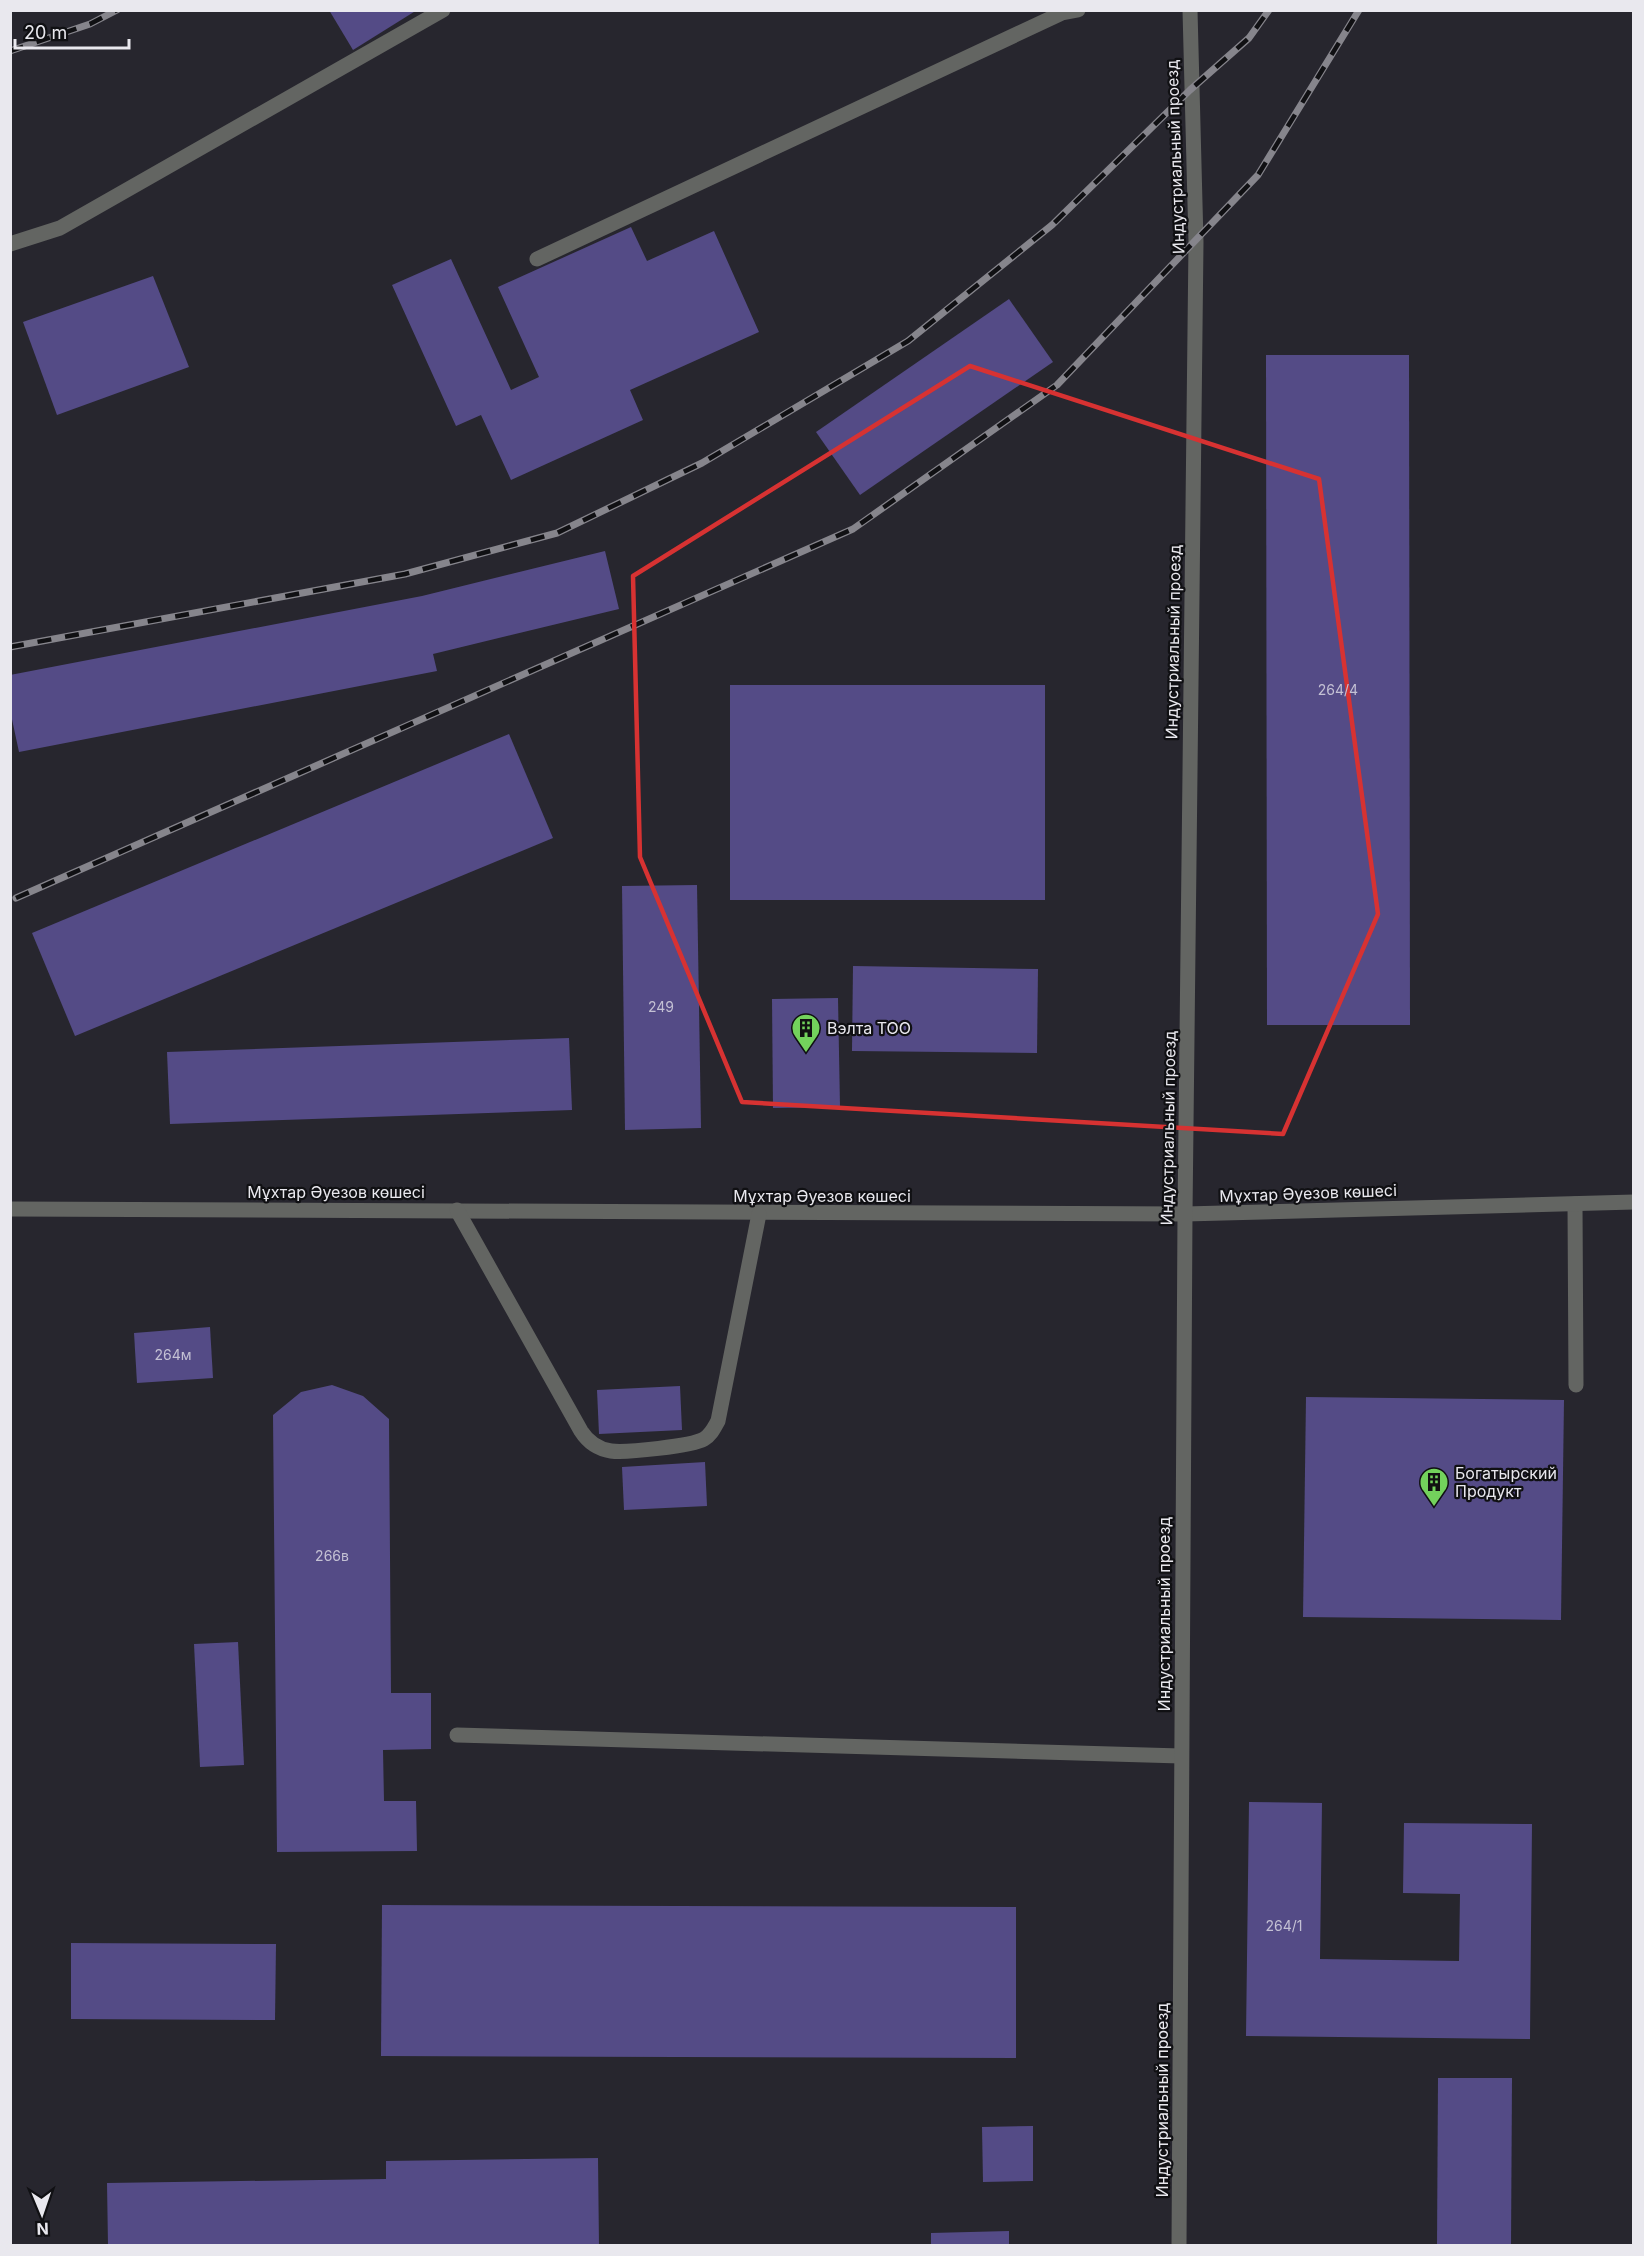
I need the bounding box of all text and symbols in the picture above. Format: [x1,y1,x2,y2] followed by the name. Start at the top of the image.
[15,12,129,50] scale bar
[24,22,67,43] text: 20 m
[1162,59,1188,255] street label: Индустриальный проезд
[1161,544,1185,740] street label: Индустриальный проезд
[1318,681,1358,698] house number: 264/4
[648,998,674,1015] house number: 249
[790,1012,822,1054] building icon: Вэлта ТОО
[827,1018,911,1038] place label: Вэлта ТОО
[1156,1030,1180,1226] street label: Индустриальный проезд
[1219,1180,1397,1206] street label: Мұхтар Әуезов көшесі
[247,1182,425,1202] street label: Мұхтар Әуезов көшесі
[733,1186,911,1206] street label: Мұхтар Әуезов көшесі
[154,1346,192,1363] house number: 264м
[1455,1463,1557,1501] place label: Богатырский Продукт
[1418,1466,1450,1508] building icon: Богатырский Продукт
[1154,1517,1174,1711] street label: Индустриальный проезд
[315,1547,349,1564] house number: 266в
[1265,1917,1303,1934] house number: 264/1
[1152,2003,1172,2197] street label: Индустриальный проезд
[12,2184,72,2244] north arrow
[36,2219,49,2239] text: N

